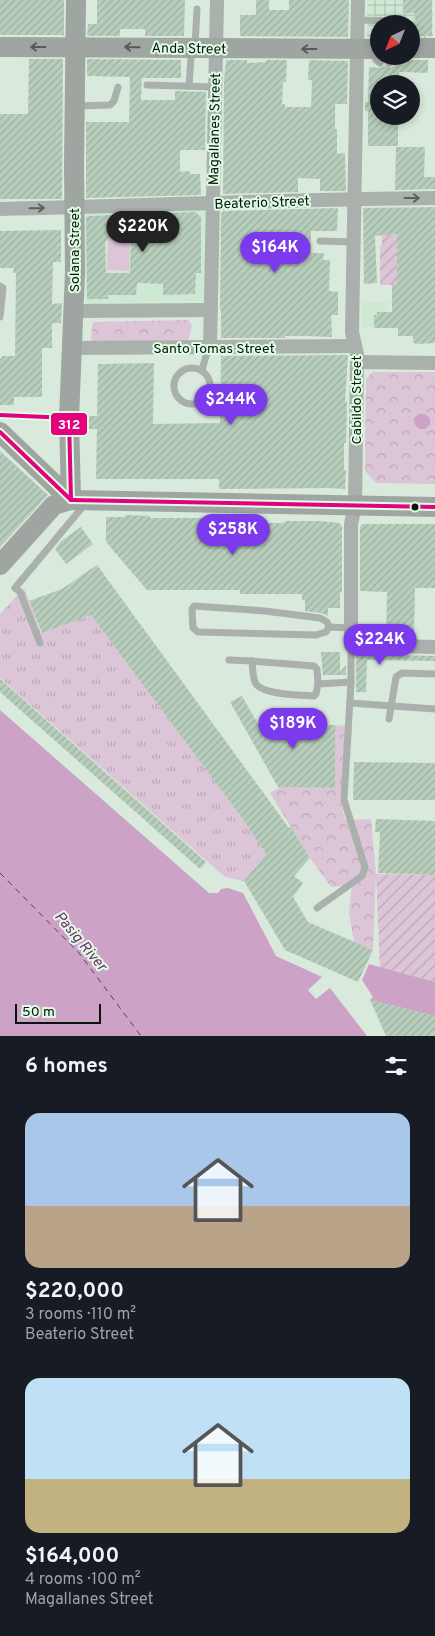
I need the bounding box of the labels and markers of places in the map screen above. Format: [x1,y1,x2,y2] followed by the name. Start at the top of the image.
[108,210,178,253] pin: $220K
[240,232,310,274] pin: $164K
[196,384,266,426] pin: $244K
[410,502,420,512] unlabelled marker
[198,514,268,556] pin: $258K
[345,624,415,666] pin: $224K
[258,708,328,750] pin: $189K

